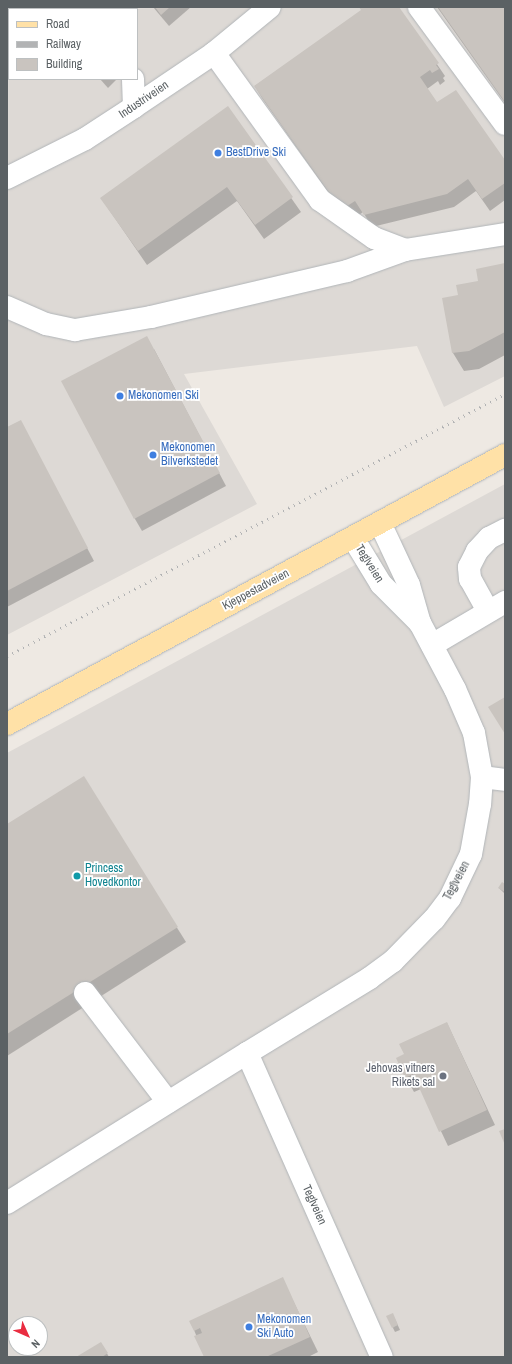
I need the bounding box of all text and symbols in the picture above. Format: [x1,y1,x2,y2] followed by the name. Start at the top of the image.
[8,8,138,80] legend
[46,16,70,32] text: Road
[46,36,81,52] text: Railway
[46,56,82,72] text: Building
[116,78,172,122] street label: Industriveien
[226,146,286,160] place label: BestDrive Ski
[213,148,223,158] marker: BestDrive Ski
[128,389,199,403] place label: Mekonomen Ski
[115,391,125,401] marker: Mekonomen Ski
[161,441,218,469] place label: Mekonomen Bilverkstedet
[148,450,158,460] marker: Mekonomen Bilverkstedet
[352,542,386,586] street label: Teglveien
[220,566,292,614] street label: Kjeppestadveien
[441,859,473,903] street label: Teglveien
[85,862,141,890] place label: Princess Hovedkontor
[72,871,82,881] marker: Princess Hovedkontor
[366,1062,435,1090] place label: Jehovas vitners Rikets sal
[438,1071,448,1081] marker: Jehovas vitners Rikets sal
[299,1183,329,1227] street label: Teglveien
[257,1313,311,1341] place label: Mekonomen Ski Auto
[8,1316,48,1356] north arrow
[244,1322,254,1332] marker: Mekonomen Ski Auto
[29,1337,43,1351] text: N

